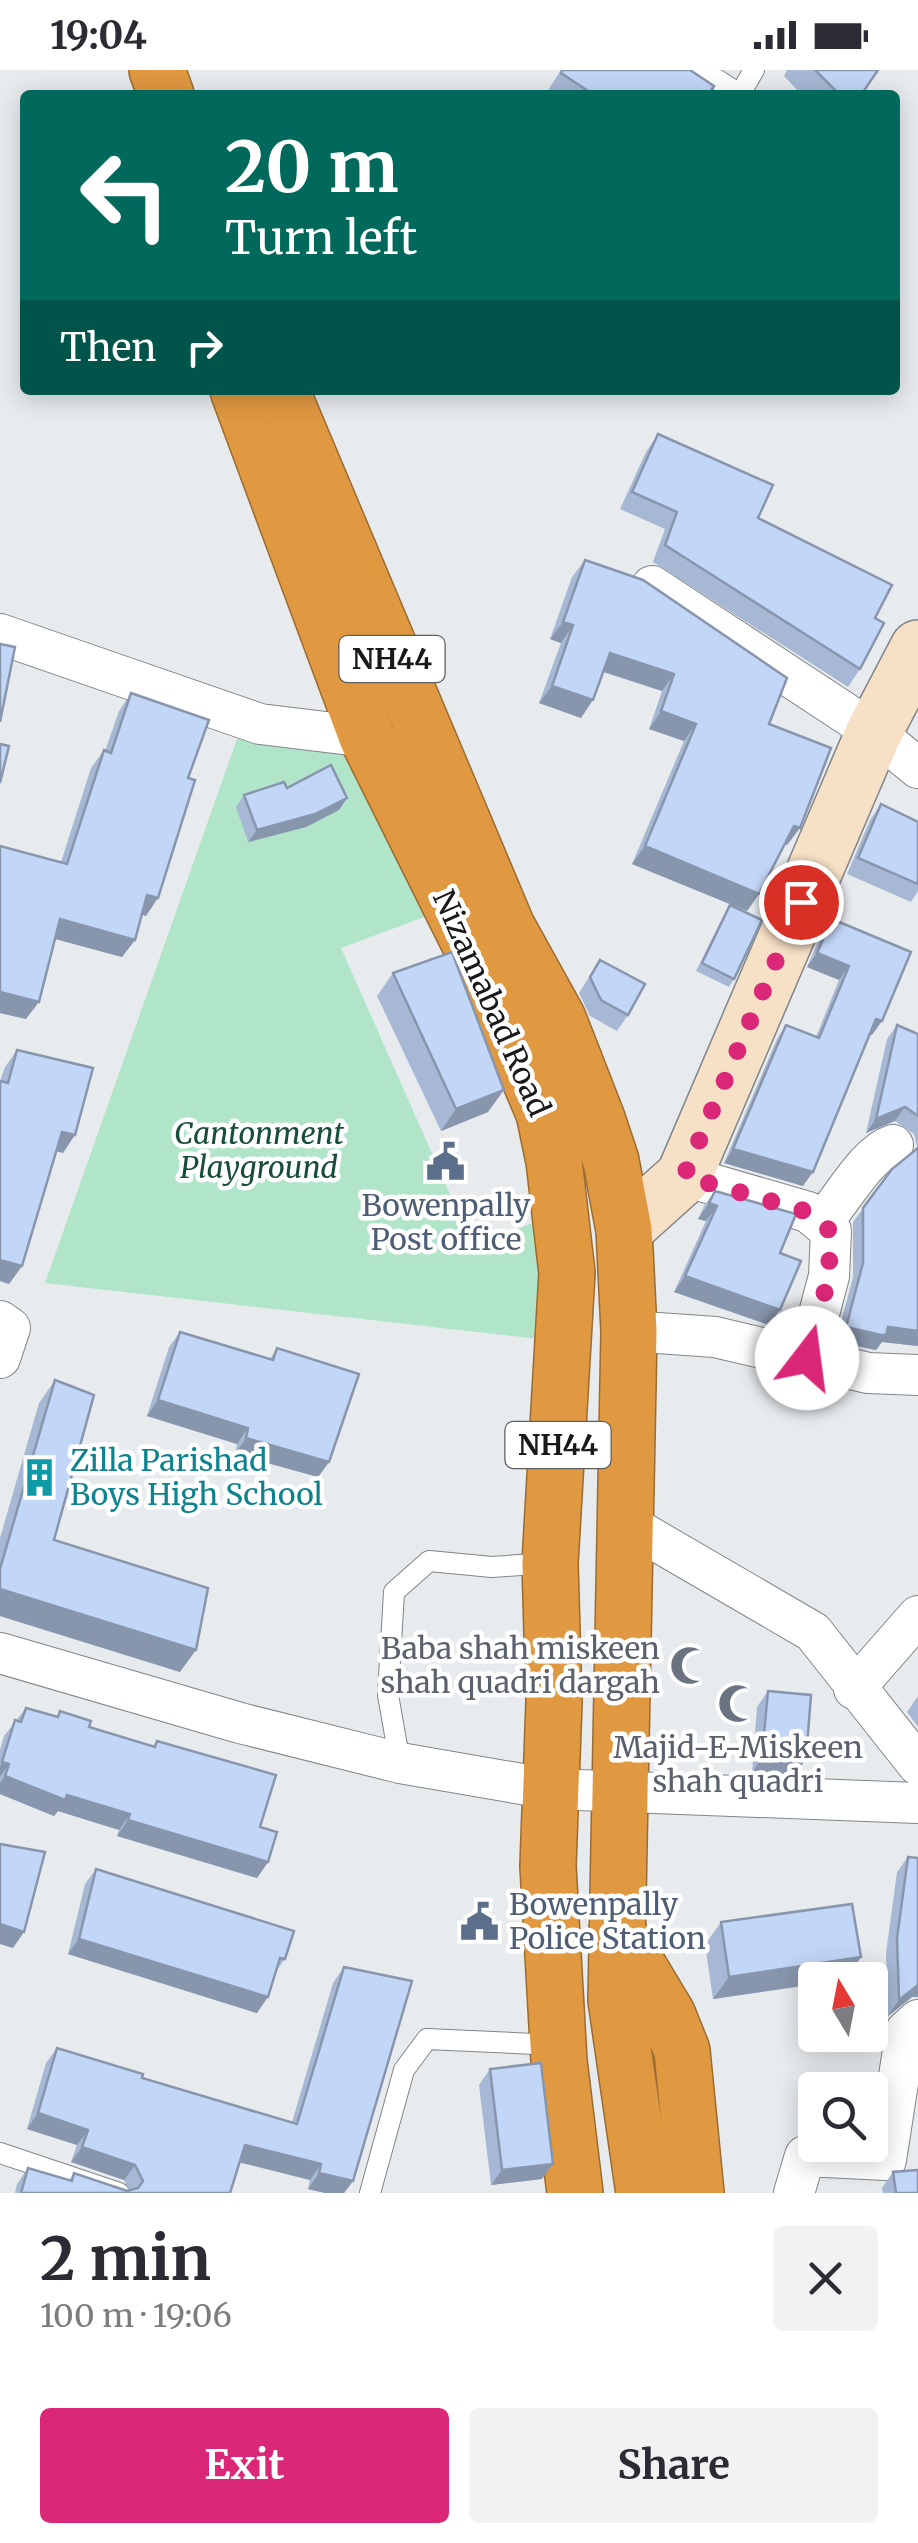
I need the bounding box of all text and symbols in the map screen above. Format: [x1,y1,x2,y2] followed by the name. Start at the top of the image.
[50,12,147,59] text: 19:04
[225,123,399,211] text: 20 m
[60,130,190,260] icon: left
[225,210,417,266] text: Turn left
[177,320,232,375] icon: right
[60,324,157,371] text: Then
[340,636,444,682] road number: NH44
[759,860,844,945] pin
[774,875,829,930] icon: arrive
[425,884,559,1122] street label: Nizamabad Road
[174,1114,345,1186] park label: Cantonment Playground
[425,1140,467,1182] public building icon: Bowenpally Post office
[361,1186,531,1258] place label: Bowenpally Post office
[755,1306,859,1410] position arrow
[506,1422,610,1468] road number: NH44
[70,1441,323,1513] place label: Zilla Parishad Boys High School
[19,1456,61,1498] building icon: Zilla Parishad Boys High School
[380,1629,660,1701] place label: Baba shah miskeen shah quadri dargah
[669,1644,711,1686] mosque icon: Baba shah miskeen shah quadri dargah
[717,1682,759,1724] mosque icon: Majid-E-Miskeen shah quadri
[613,1728,863,1800] place label: Majid-E-Miskeen shah quadri
[509,1885,706,1957] place label: Bowenpally Police Station
[458,1900,500,1942] public building icon: Bowenpally Police Station
[798,1962,888,2052] north arrow
[798,1962,888,2162] map controls
[798,2072,888,2162] button: search
[40,2221,211,2296] text: 2 min
[773,2226,878,2331] button: close
[40,2296,232,2336] text: 100 m · 19:06
[40,2408,449,2523] button: Exit
[469,2408,878,2523] button: Share

